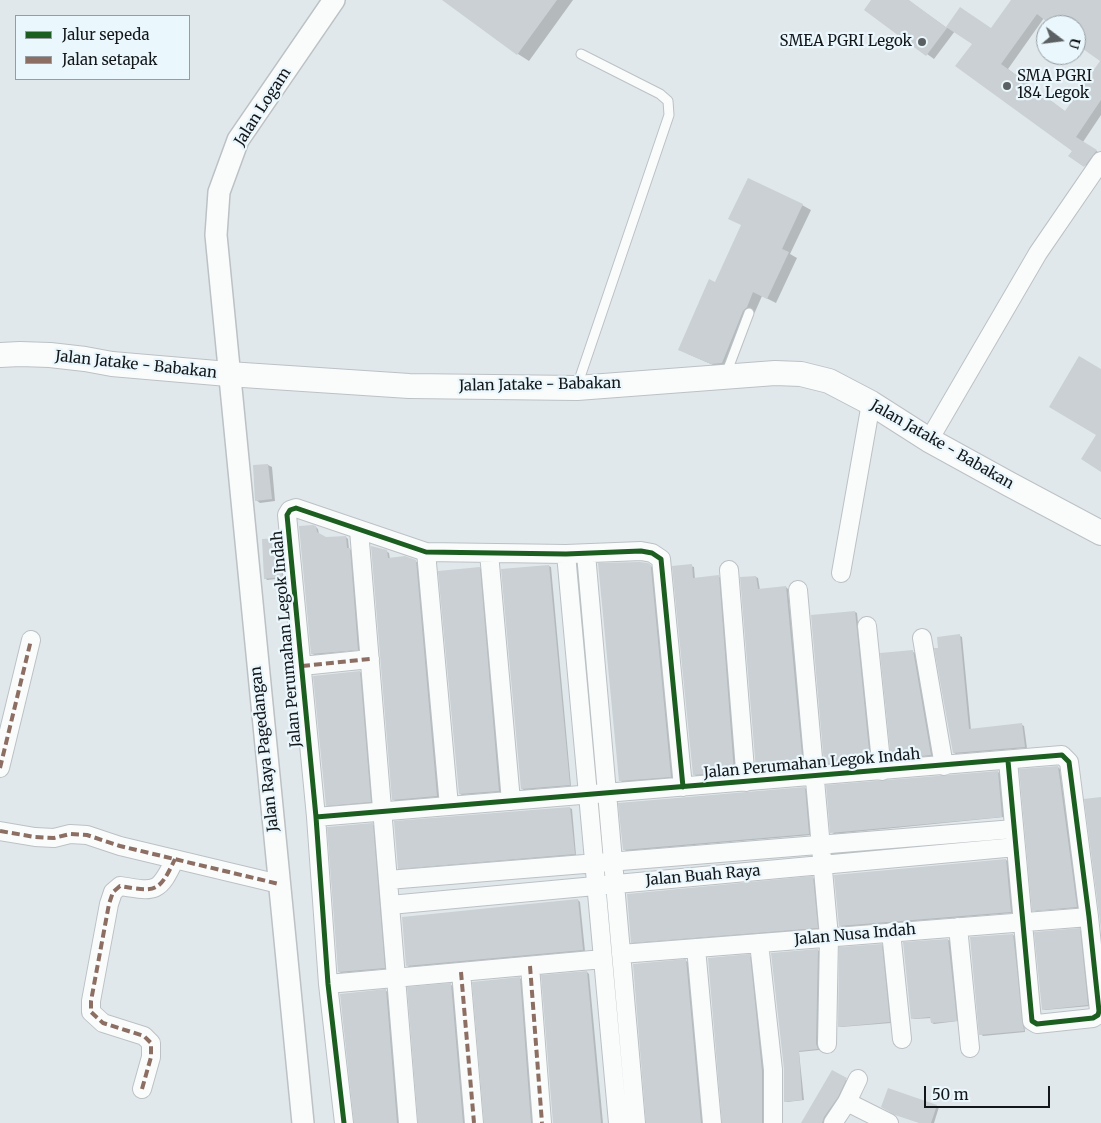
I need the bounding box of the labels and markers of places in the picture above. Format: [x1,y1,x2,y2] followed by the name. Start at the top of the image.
[780,33,912,51] place label: SMEA PGRI Legok
[916,36,928,48] marker: SMEA PGRI Legok
[1017,68,1092,103] place label: SMA PGRI 184 Legok
[1001,80,1013,92] marker: SMA PGRI 184 Legok

